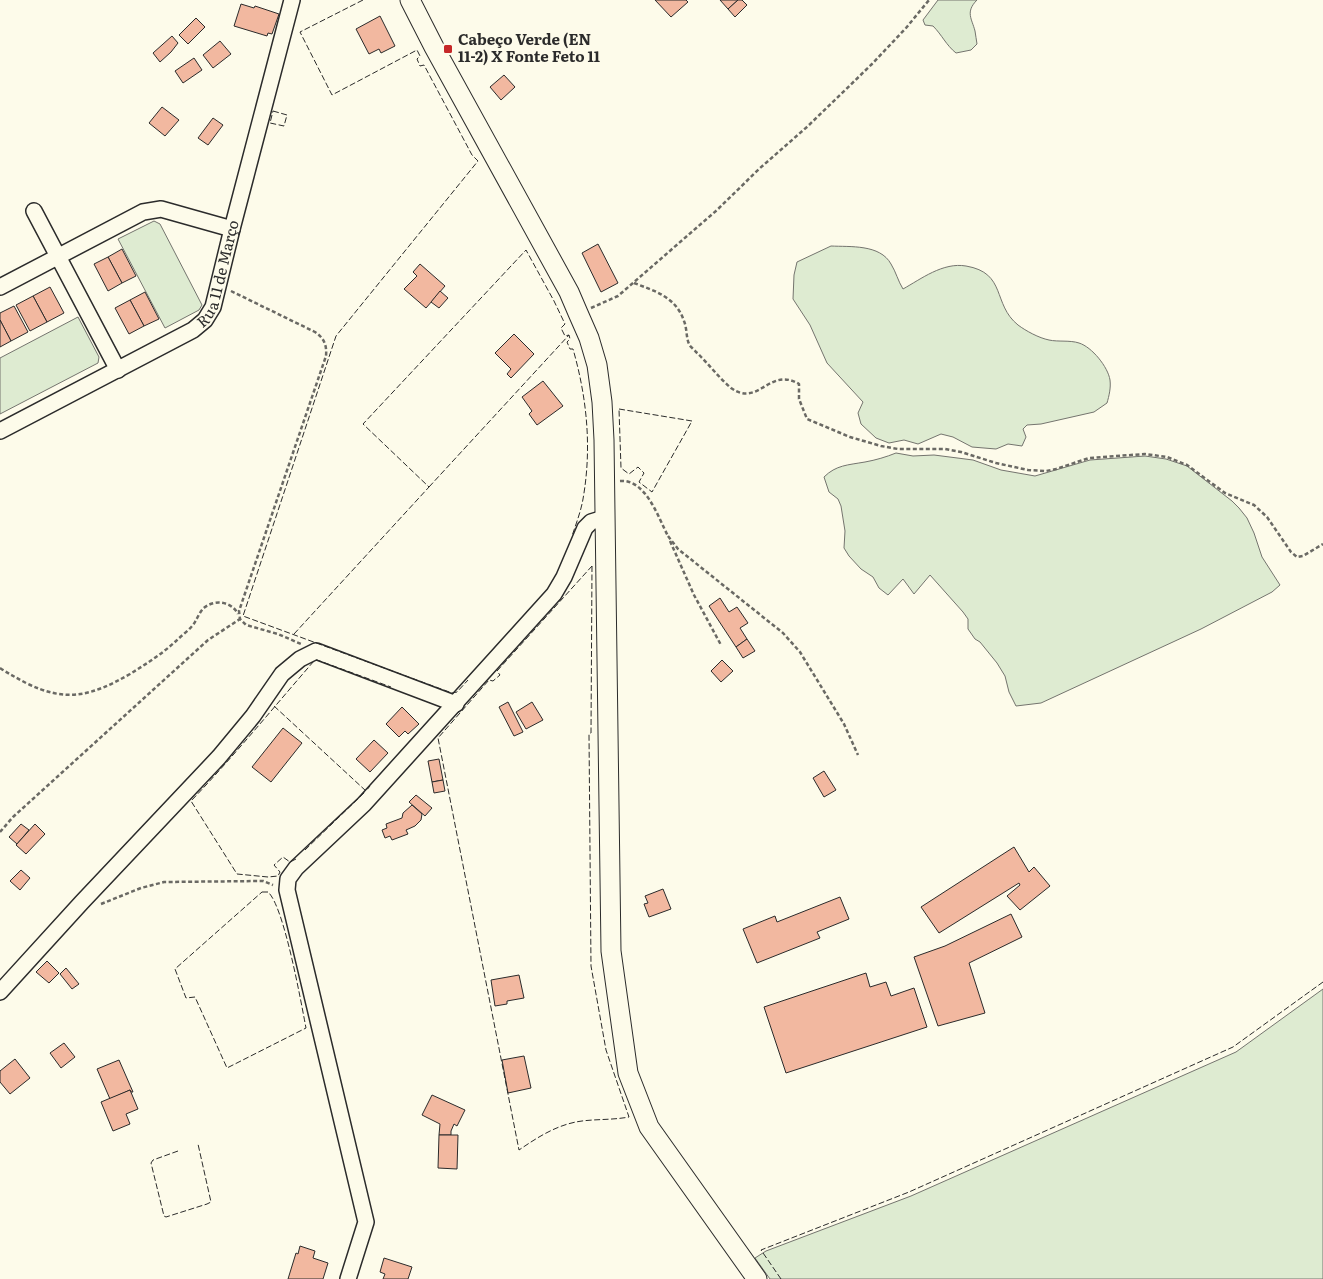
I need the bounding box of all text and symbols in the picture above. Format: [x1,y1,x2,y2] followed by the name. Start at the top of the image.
[458,27,600,67] place label: Cabeço Verde (EN 11-2) X Fonte Feto 11
[442,43,454,55] marker: Cabeço Verde (EN 11-2) X Fonte Feto 11
[191,217,244,332] street label: Rua 11 de Março

